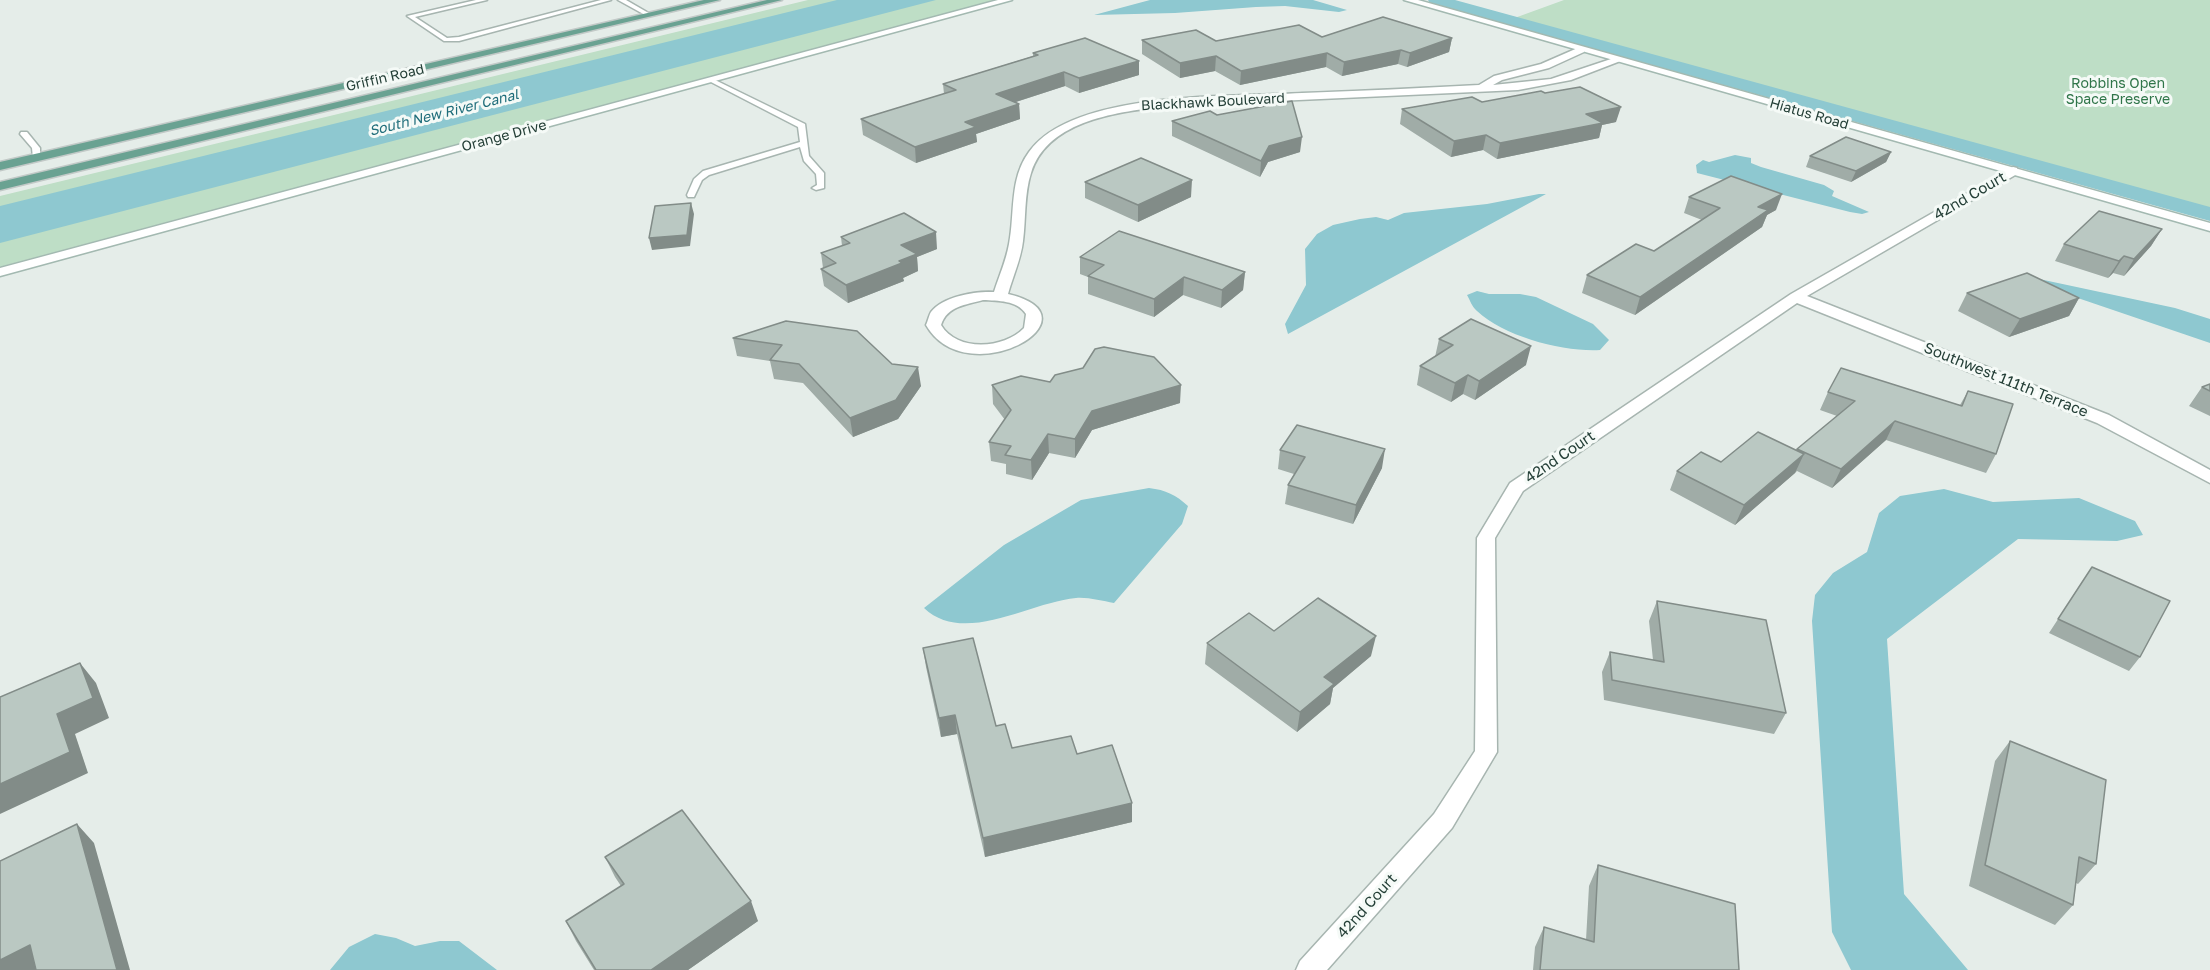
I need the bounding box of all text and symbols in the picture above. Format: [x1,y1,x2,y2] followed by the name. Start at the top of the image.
[344,61,426,95] street label: Griffin Road
[2066,76,2170,108] park label: Robbins Open Space Preserve
[368,86,520,140] water label: South New River Canal
[1141,90,1285,114] street label: Blackhawk Boulevard
[1768,95,1850,133] street label: Hiatus Road
[460,117,548,155] street label: Orange Drive
[1931,168,2009,224] street label: 42nd Court
[1921,339,2091,421] street label: Southwest 111th Terrace
[1522,427,1598,487] street label: 42nd Court
[1333,870,1401,942] street label: 42nd Court

